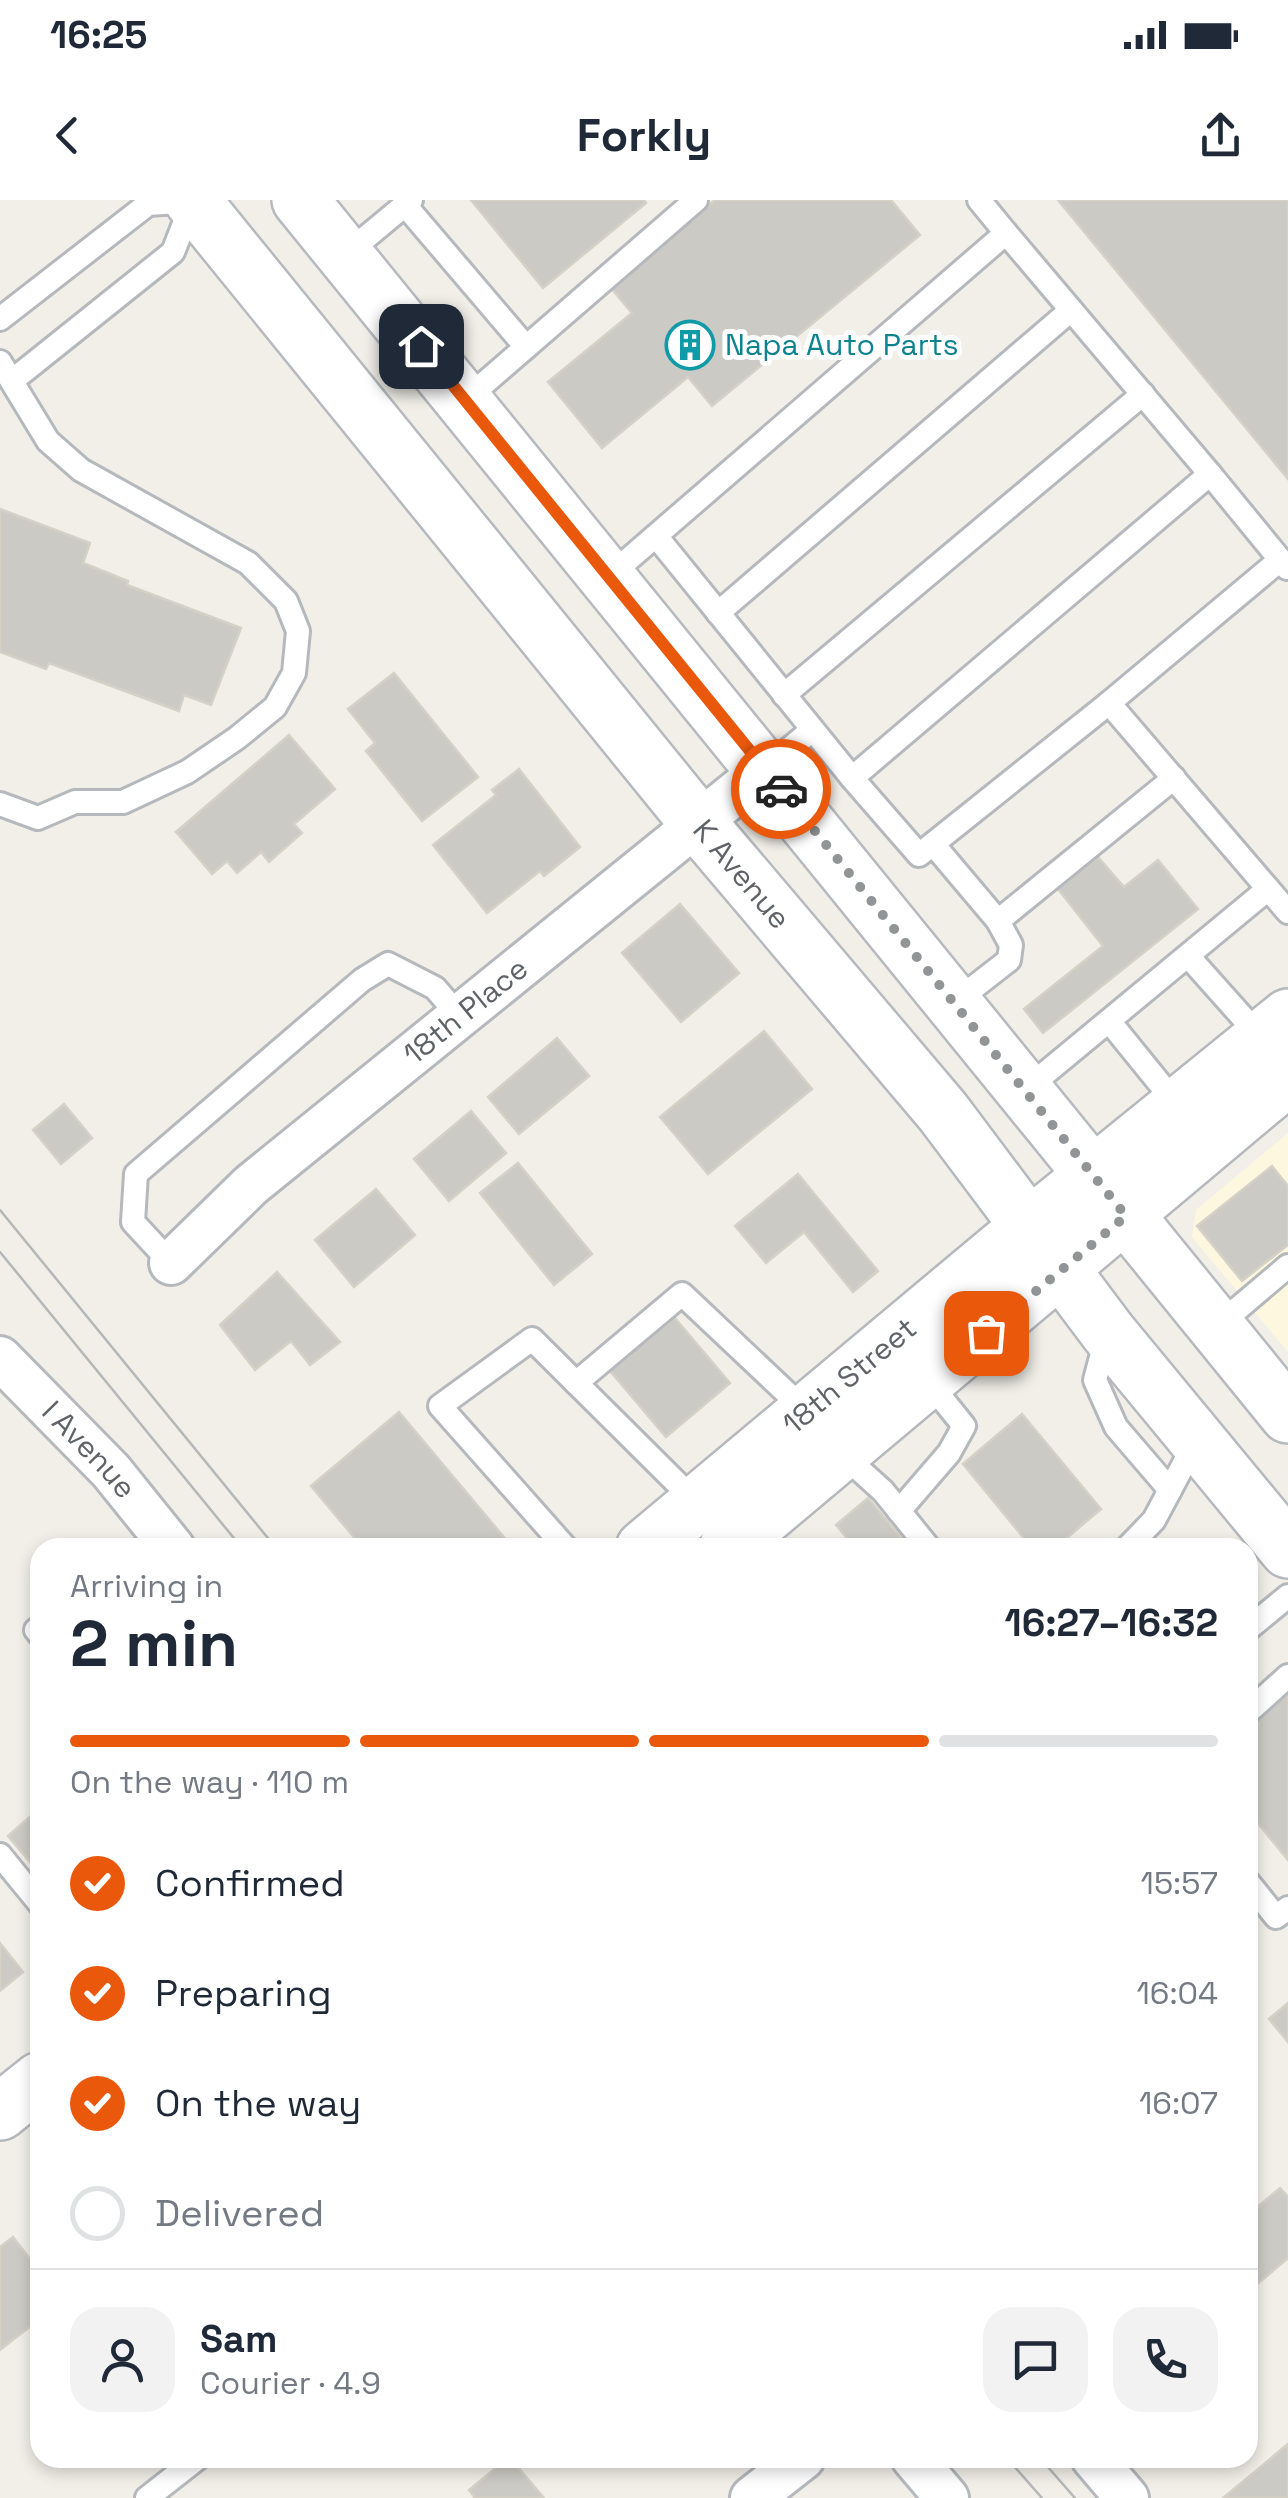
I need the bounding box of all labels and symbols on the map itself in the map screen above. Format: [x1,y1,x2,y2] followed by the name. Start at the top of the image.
[379,304,464,389] pin
[664,319,716,371] building icon: Napa Auto Parts
[725,325,959,364] place label: Napa Auto Parts
[731,739,831,839] courier
[685,811,799,937] street label: K Avenue
[395,949,536,1073] street label: 18th Place
[944,1291,1029,1376] pin
[774,1309,924,1443] street label: 18th Street
[34,1392,145,1506] street label: I Avenue

